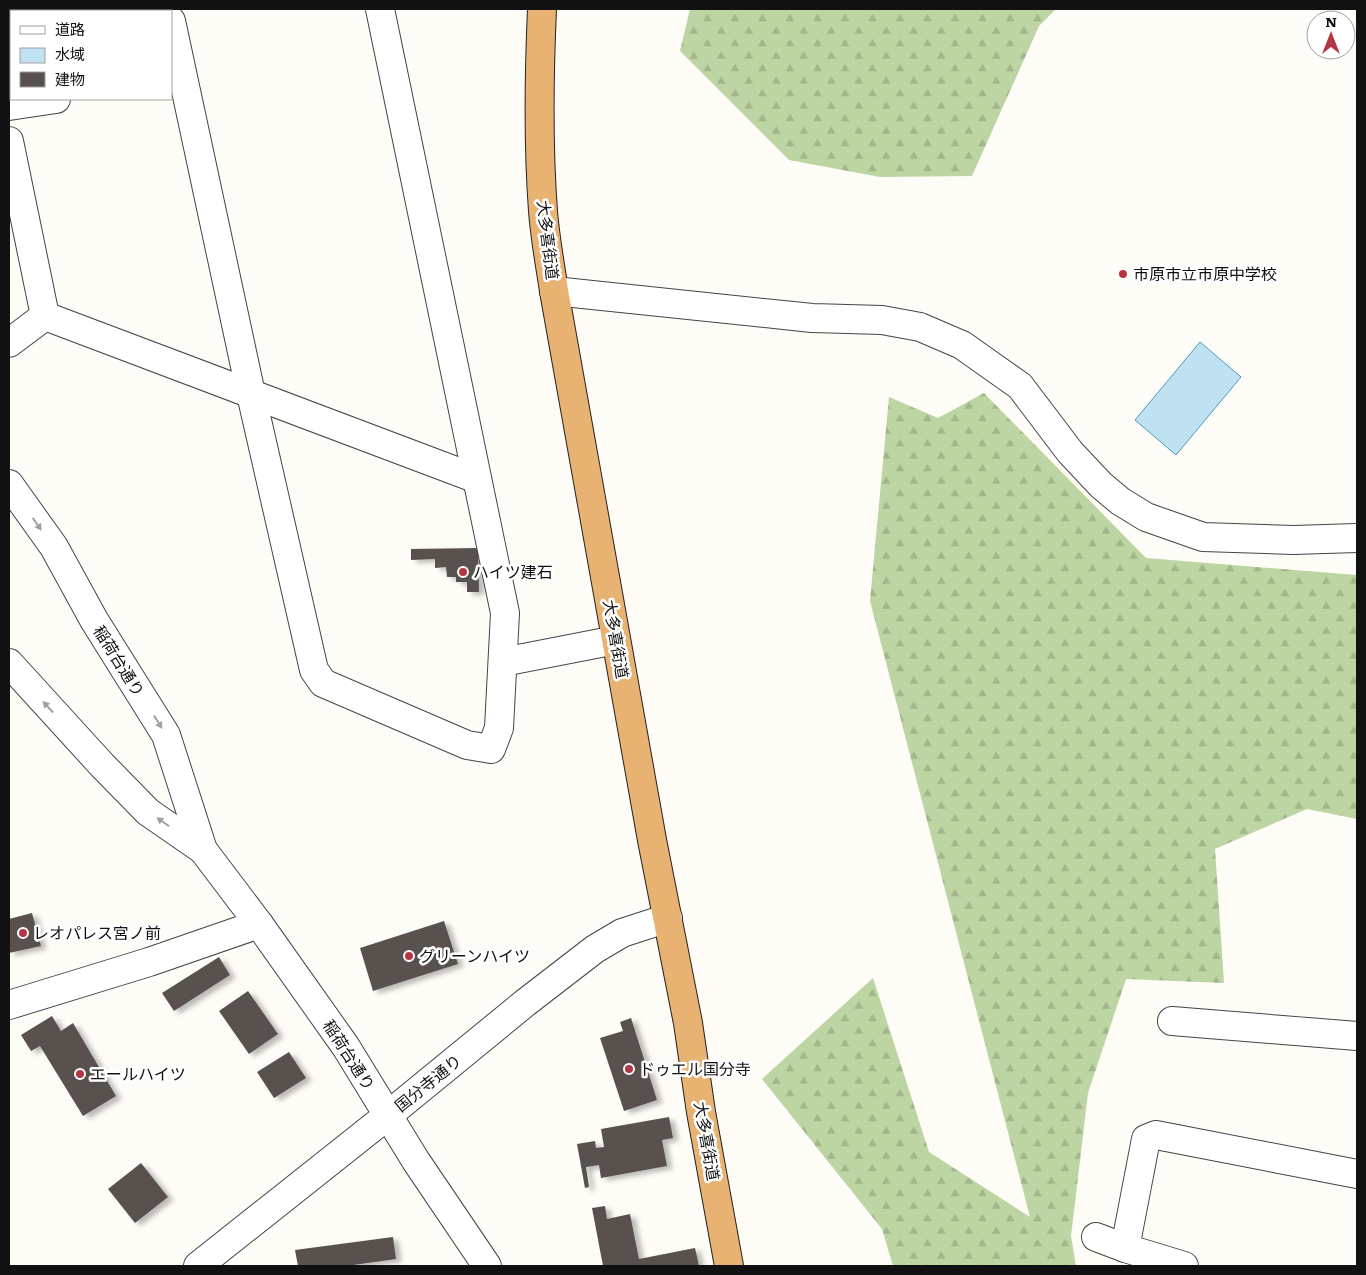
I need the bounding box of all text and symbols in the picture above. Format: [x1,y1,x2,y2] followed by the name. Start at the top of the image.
[10,10,172,100] legend
[1306,10,1356,60] north arrow
[1325,11,1337,31] text: N
[55,17,85,40] text: 道路
[55,42,85,65] text: 水域
[55,67,85,90] text: 建物
[532,199,566,281] street label: 大多喜街道
[1133,261,1277,285] place label: 市原市立市原中学校
[1117,268,1129,280] marker: 市原市立市原中学校
[32,517,42,530] one-way arrow
[473,559,553,583] place label: ハイツ建石
[457,566,469,578] marker: ハイツ建石
[598,597,636,680] street label: 大多喜街道
[88,620,151,701] street label: 稲荷台通り
[42,702,54,714] one-way arrow
[153,715,163,728] one-way arrow
[156,817,170,827] one-way arrow
[33,920,161,944] place label: レオパレス宮ノ前
[17,927,29,939] marker: レオパレス宮ノ前
[419,943,530,967] place label: グリーンハイツ
[403,950,415,962] marker: グリーンハイツ
[318,1014,382,1095] street label: 稲荷台通り
[389,1048,466,1117] street label: 国分寺通り
[639,1056,751,1080] place label: ドゥエル国分寺
[90,1061,186,1085] place label: エールハイツ
[623,1063,635,1075] marker: ドゥエル国分寺
[74,1068,86,1080] marker: エールハイツ
[689,1099,727,1182] street label: 大多喜街道

